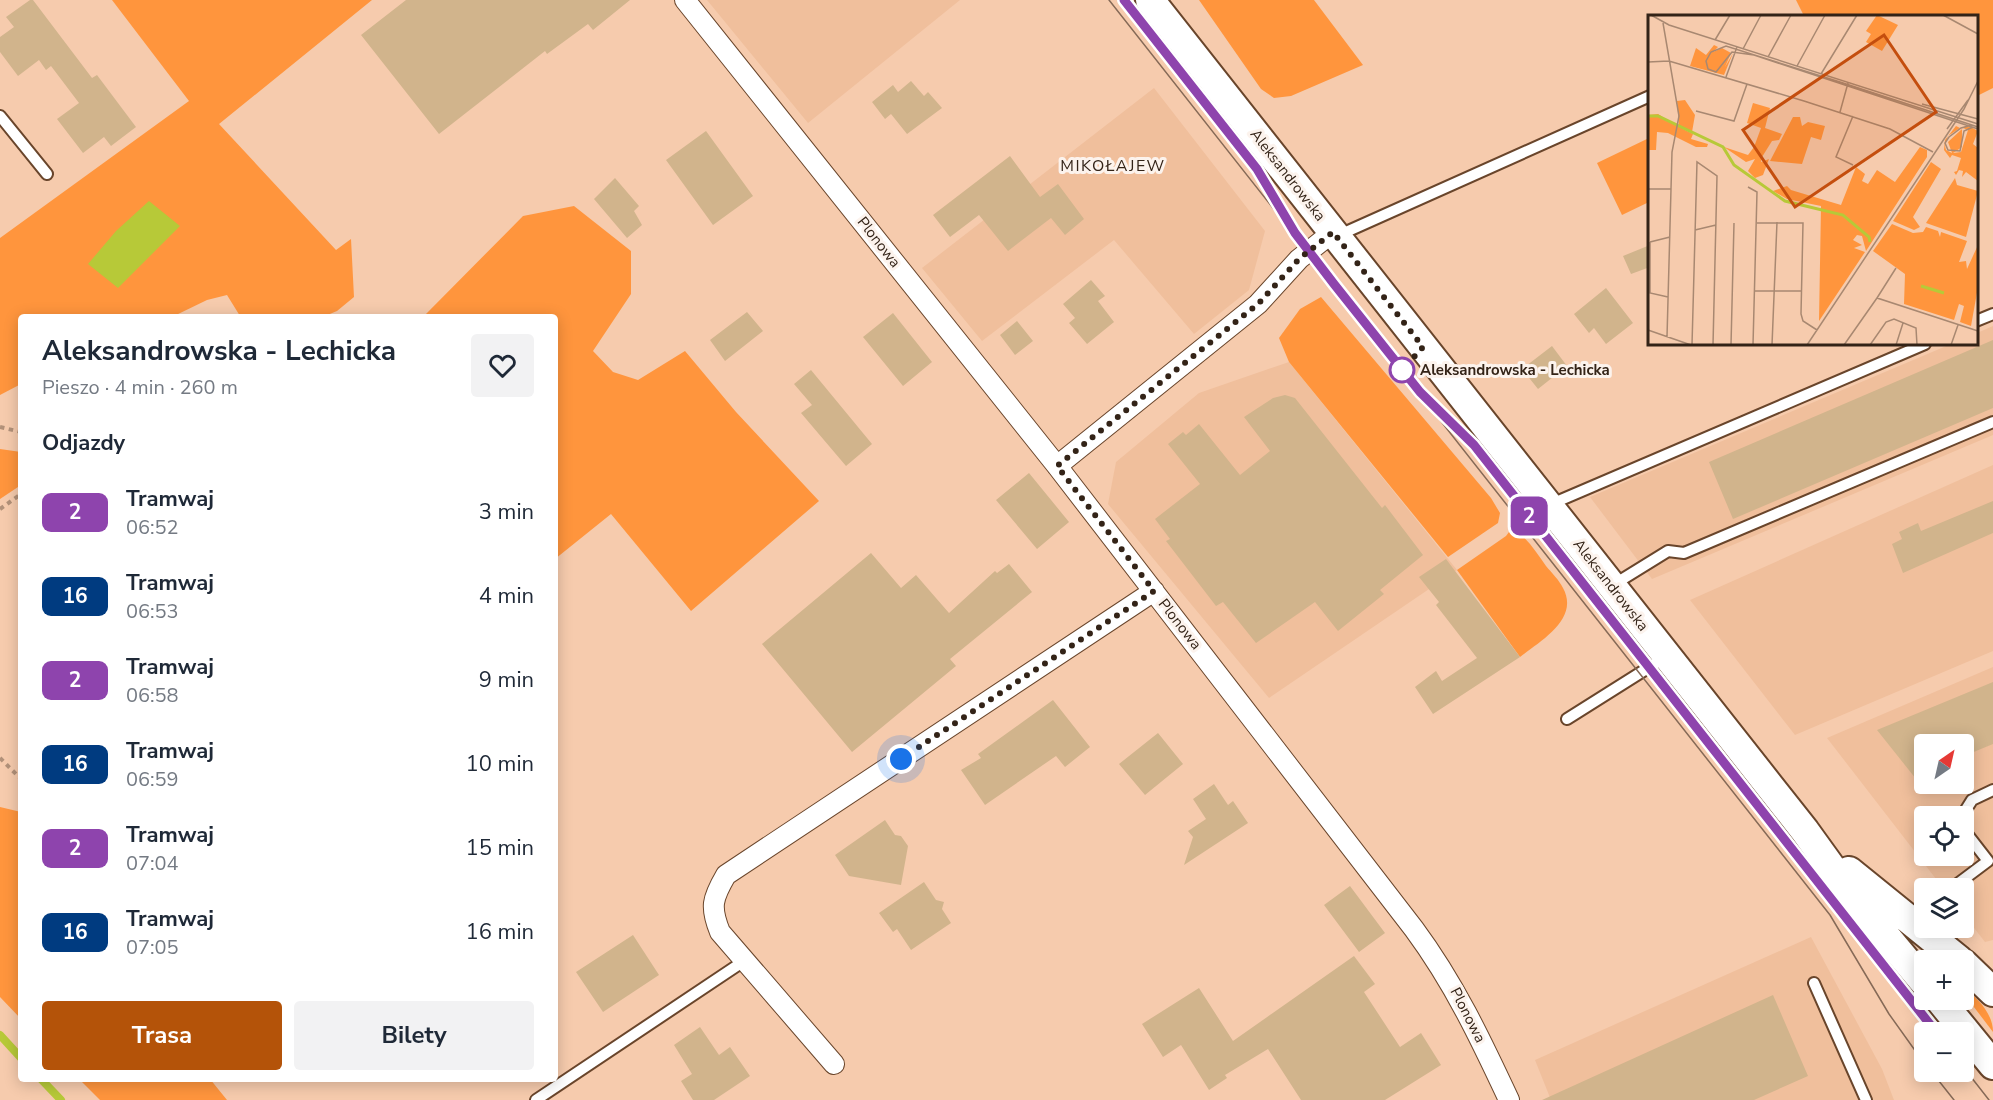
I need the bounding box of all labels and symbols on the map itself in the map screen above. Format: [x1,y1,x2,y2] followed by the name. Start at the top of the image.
[1648,15,1978,345] inset map
[1246,125,1330,225] street label: Aleksandrowska
[1060,155,1166,177] district label: MIKOŁAJEW
[853,212,905,272] street label: Plonowa
[1389,357,1415,383] marker: Aleksandrowska - Lechicka
[1420,360,1610,380] place label: Aleksandrowska - Lechicka
[1510,496,1549,536] line badge: 2
[1569,535,1653,635] street label: Aleksandrowska
[1154,594,1206,654] street label: Plonowa
[1914,734,1974,794] north arrow
[886,744,916,774] your location
[1446,984,1490,1046] street label: Plonowa

